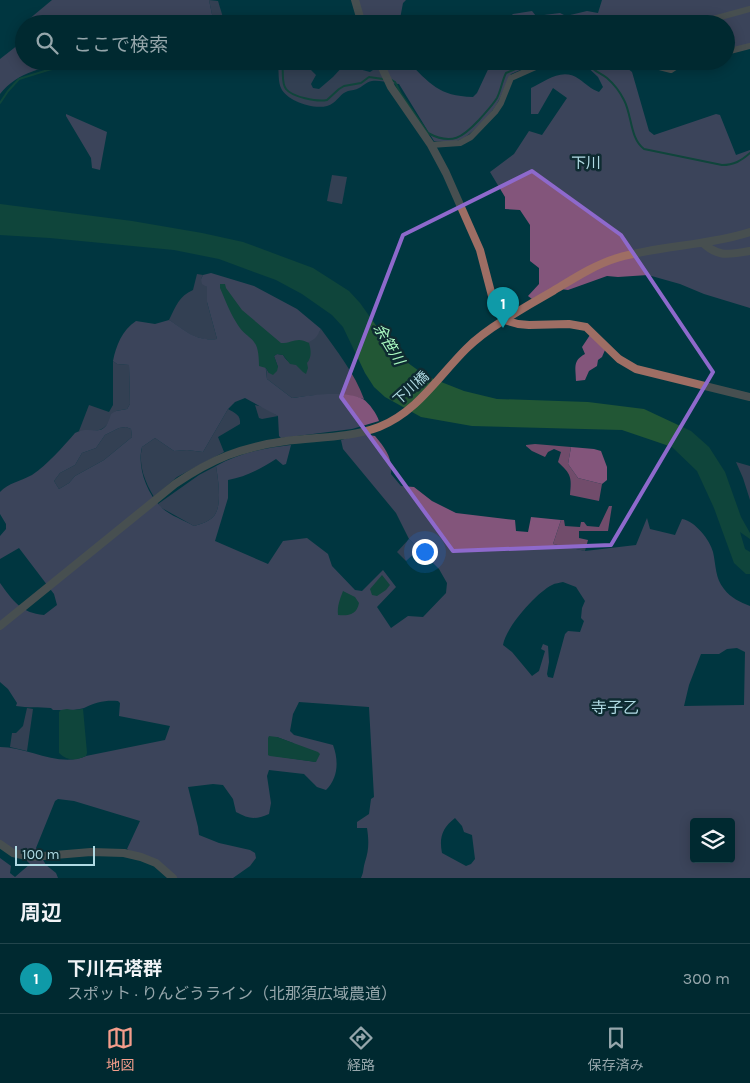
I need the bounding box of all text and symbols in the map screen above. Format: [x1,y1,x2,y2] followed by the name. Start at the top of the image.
[15,15,735,70] search box
[33,29,61,57] icon: search
[73,34,168,56] text: ここで検索
[571,154,601,172] district label: 下川
[487,287,519,328] pin: 1
[370,320,409,370] water label: 余笹川
[390,368,432,408] street label: 下川橋
[412,539,438,565] your location
[591,698,639,717] district label: 寺子乙
[690,818,735,863] map controls
[690,818,735,863] button: layers
[15,843,95,866] scale bar
[22,846,60,863] text: 100 m
[20,901,62,925] text: 周辺
[67,958,162,980] text: 下川石塔群
[33,969,39,988] text: 1
[683,969,730,988] text: 300 m
[67,984,397,1003] text: スポット · りんどうライン（北那須広域農道）
[106,1024,134,1074] tab: 地図
[347,1024,375,1074] tab: 経路
[588,1024,644,1074] tab: 保存済み

